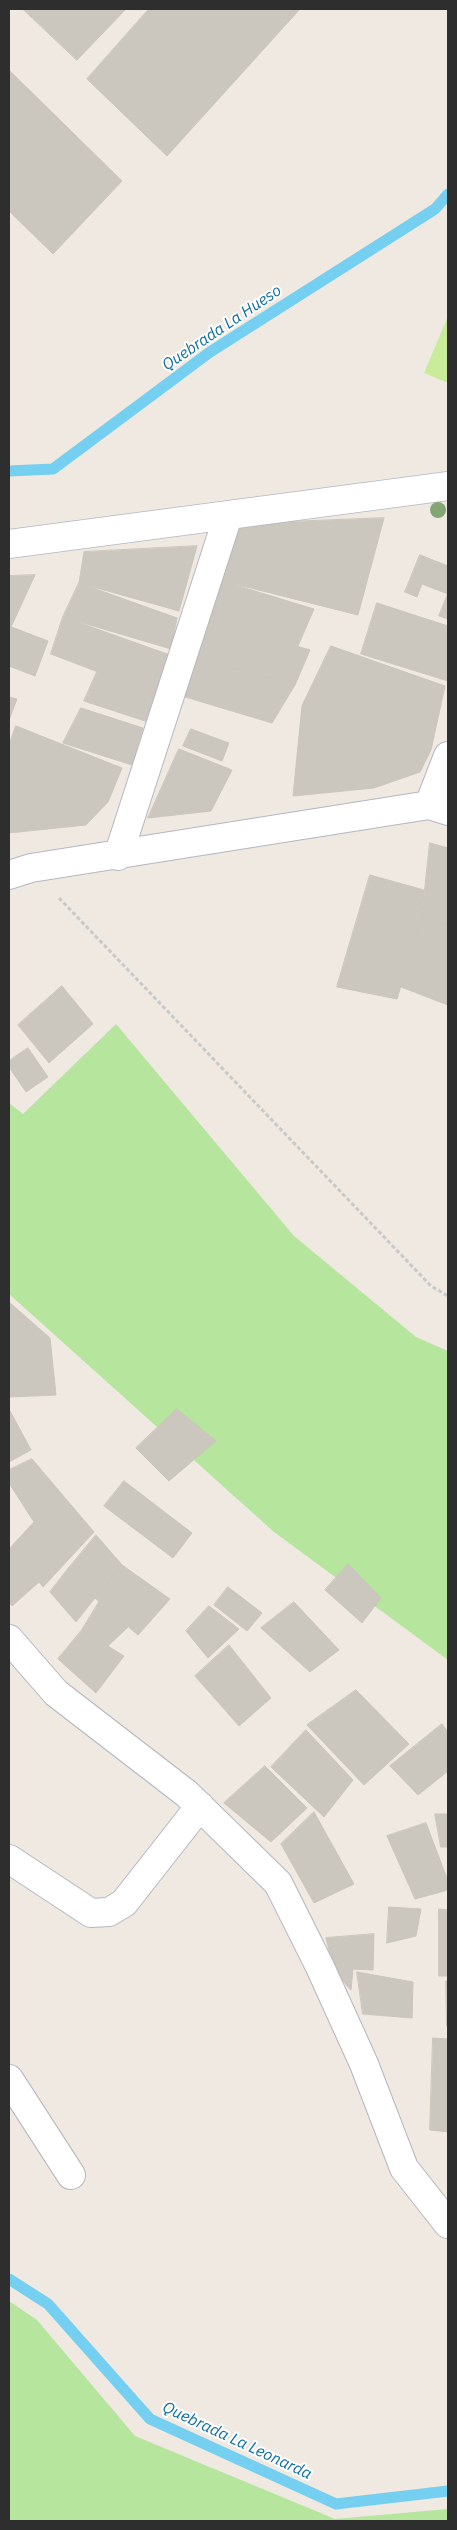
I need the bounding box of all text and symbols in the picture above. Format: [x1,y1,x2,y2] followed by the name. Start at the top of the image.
[159,281,285,375] water label: Quebrada La Hueso
[159,2398,315,2484] water label: Quebrada La Leonarda

